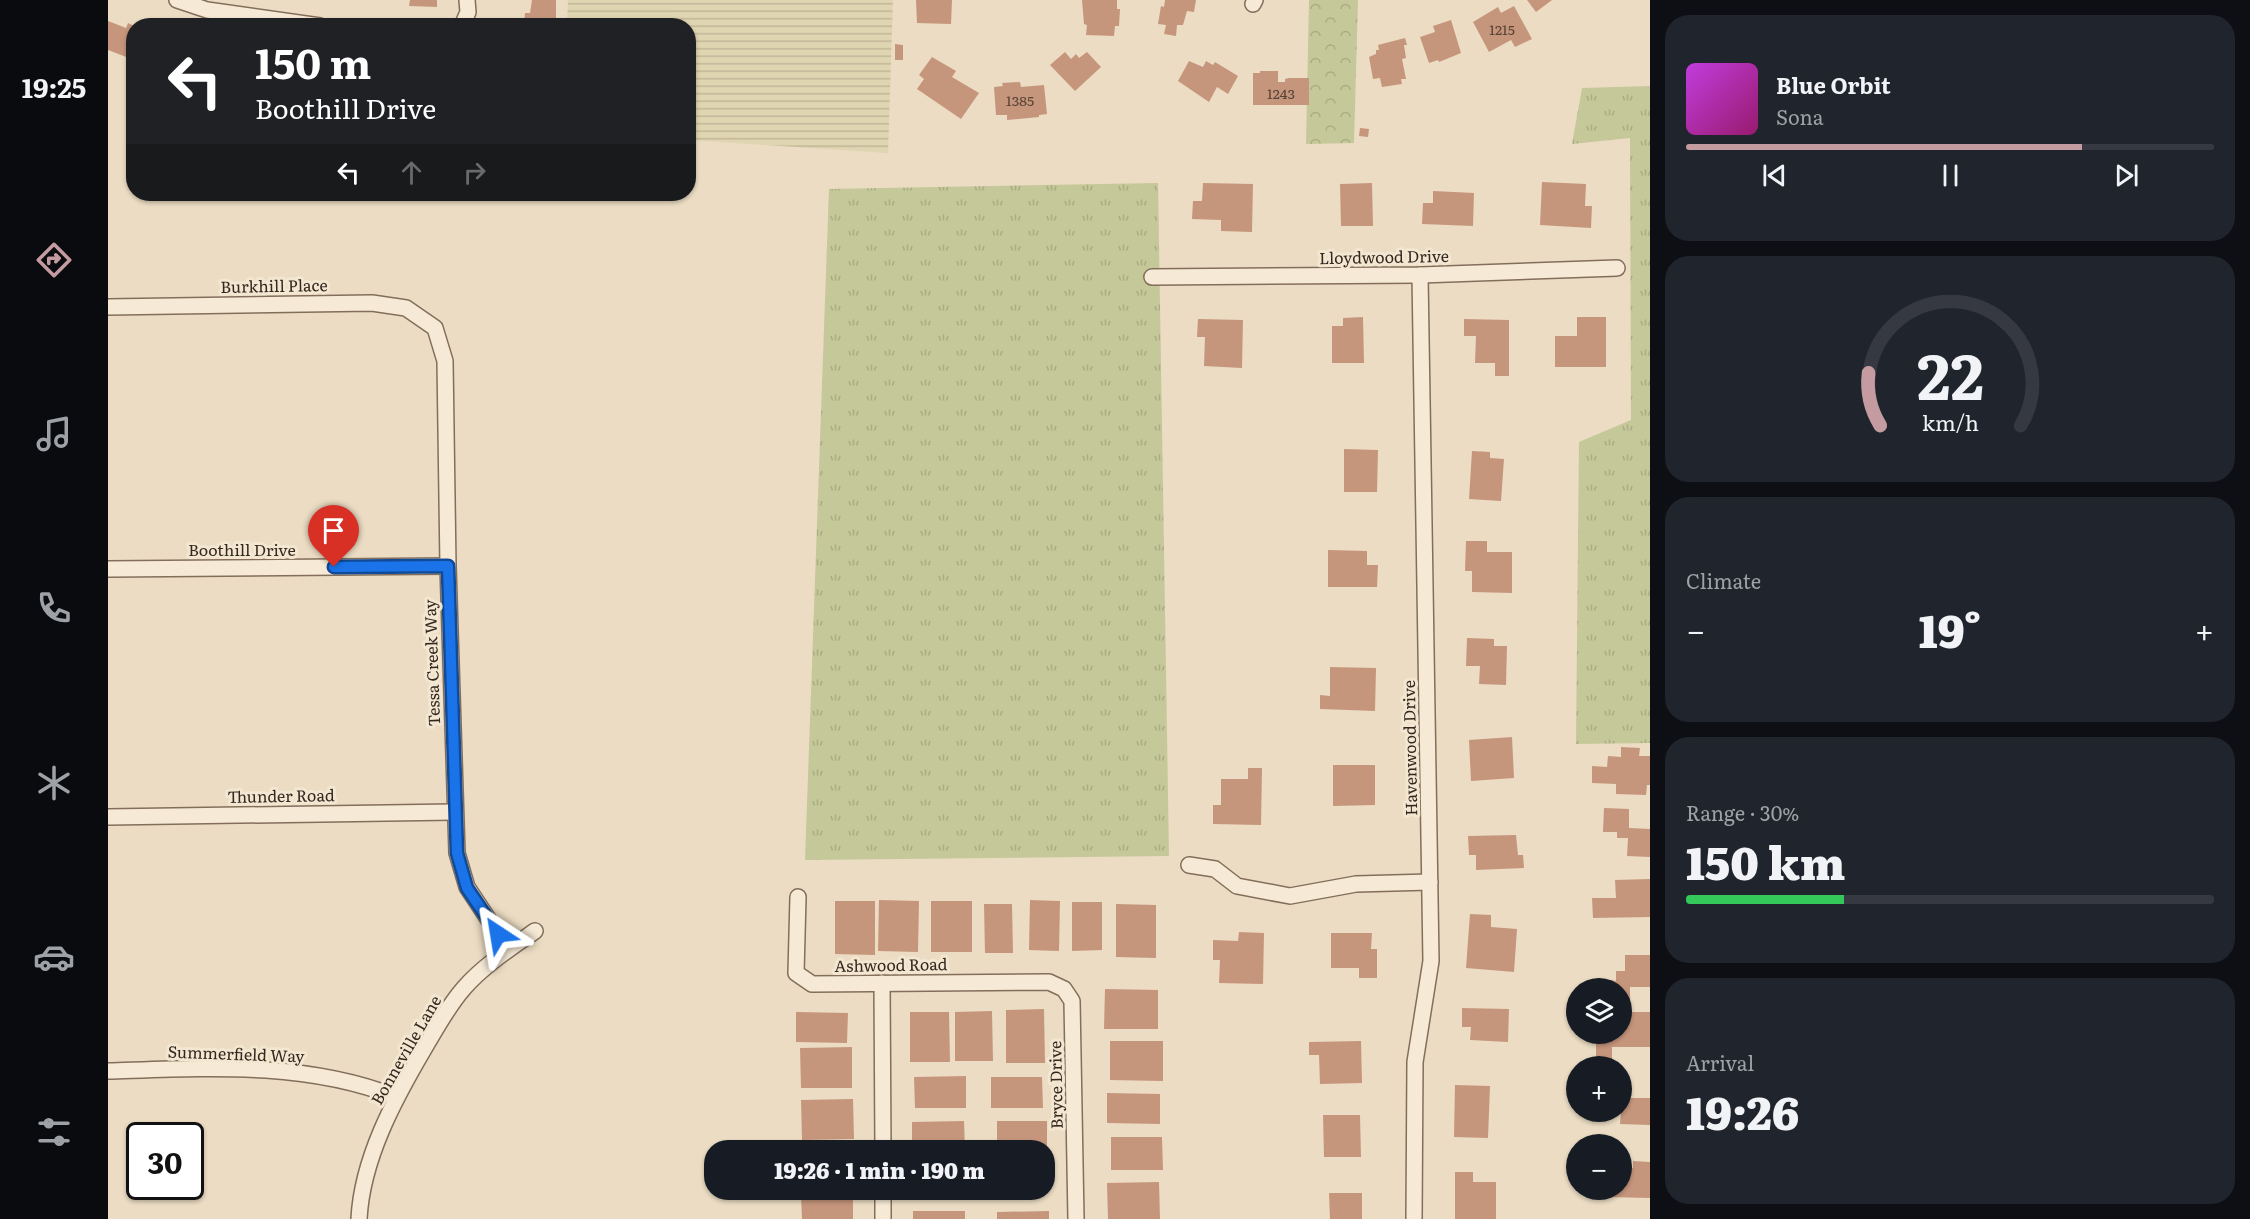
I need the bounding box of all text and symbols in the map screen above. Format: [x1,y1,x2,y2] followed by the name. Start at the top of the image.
[1489,19,1515,39] house number: 1215
[255,30,371,92] text: 150 m
[156,42,234,120] icon: left
[22,66,86,106] text: 19:25
[1776,68,1891,101] text: Blue Orbit
[1267,83,1295,103] house number: 1243
[255,87,436,127] text: Boothill Drive
[1006,90,1034,110] house number: 1385
[1776,101,1824,131] text: Sona
[332,156,365,189] icon: left
[395,156,428,189] icon: ahead
[458,156,491,189] icon: right
[1758,159,1791,192] icon: previous
[1934,159,1967,192] icon: pause
[2110,159,2143,192] icon: next
[33,239,75,281] icon: directions
[1319,243,1449,269] street label: Lloydwood Drive
[220,272,328,298] street label: Burkhill Place
[1916,327,1984,419] text: 22
[1921,406,1979,438] text: km/h
[33,413,75,455] icon: music
[308,505,359,567] pin
[317,514,350,547] icon: arrive
[188,537,296,561] street label: Boothill Drive
[1686,565,1761,595] text: Climate
[33,587,75,629] icon: phone
[1919,595,1981,662] text: 19°
[417,598,445,727] street label: Tessa Creek Way
[1686,604,1705,653] text: −
[2195,604,2214,653] text: +
[1396,680,1422,816] street label: Havenwood Drive
[33,762,75,804] icon: climate
[227,782,335,808] street label: Thunder Road
[1686,797,1799,827] text: Range · 30%
[1686,827,1845,894] text: 150 km
[466,902,530,966] position arrow
[33,936,75,978] icon: car
[834,951,948,977] street label: Ashwood Road
[1566,978,1632,1200] map controls
[1566,978,1632,1044] button: layers
[364,990,446,1109] street label: Bonneville Lane
[167,1039,306,1067] street label: Summerfield Way
[1042,1041,1068,1129] street label: Bryce Drive
[1686,1047,1754,1077] text: Arrival
[1566,1056,1632,1122] button: +
[1686,1077,1799,1144] text: 19:26
[33,1111,75,1153] icon: filters
[126,1122,204,1200] speed limit sign: 30
[1566,1134,1632,1200] button: −
[774,1153,985,1186] text: 19:26 · 1 min · 190 m

